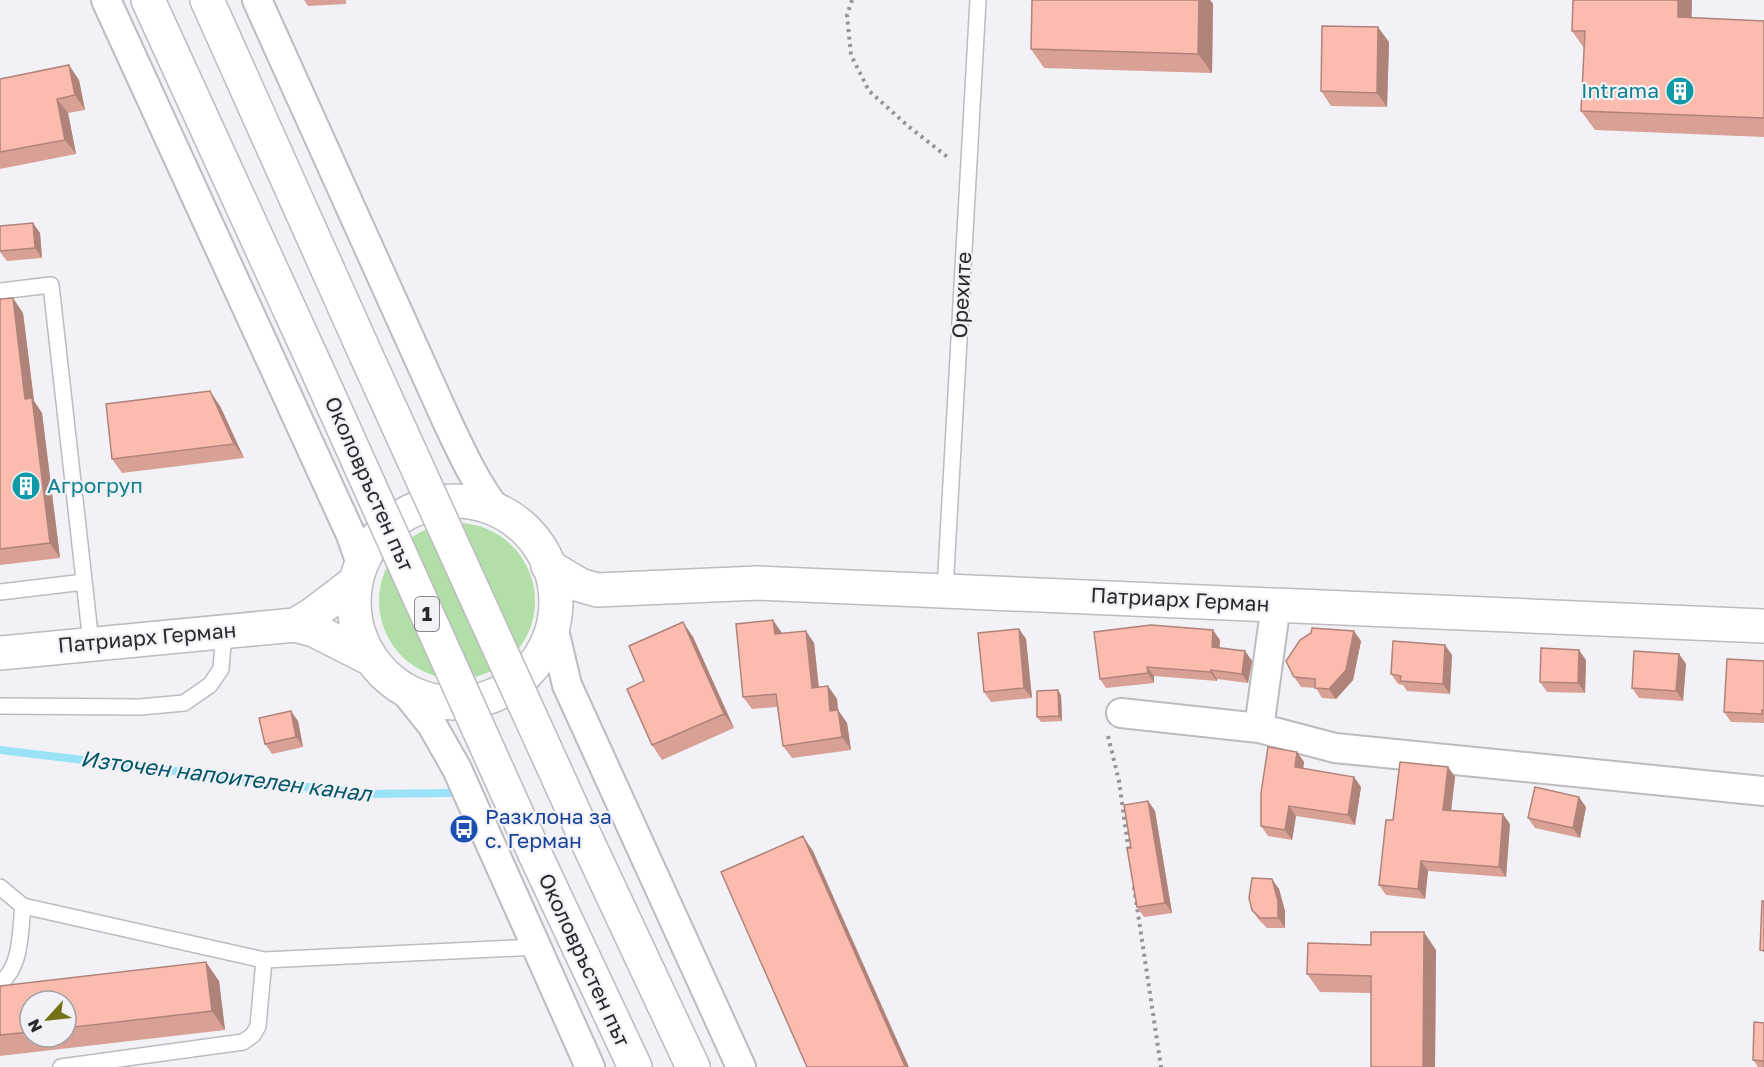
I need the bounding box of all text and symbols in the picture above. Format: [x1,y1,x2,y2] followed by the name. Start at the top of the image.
[1664,75,1696,107] building icon: Intrama
[1581,77,1659,103] place label: Intrama
[946,251,976,339] street label: Орехите
[320,392,420,575] street label: Околовръстен път
[10,470,42,502] building icon: Агрогруп
[47,472,143,498] place label: Агрогруп
[1090,581,1270,617] street label: Патриарх Герман
[415,597,439,631] road number: 1
[57,616,237,658] street label: Патриарх Герман
[79,744,375,807] water label: Източен напоителен канал
[485,803,612,853] place label: Разклона за с. Герман
[448,813,480,845] bus stop icon: Разклона за с. Герман
[533,869,636,1050] street label: Околовръстен път
[18,989,78,1049] north arrow
[23,1016,46,1036] text: N

